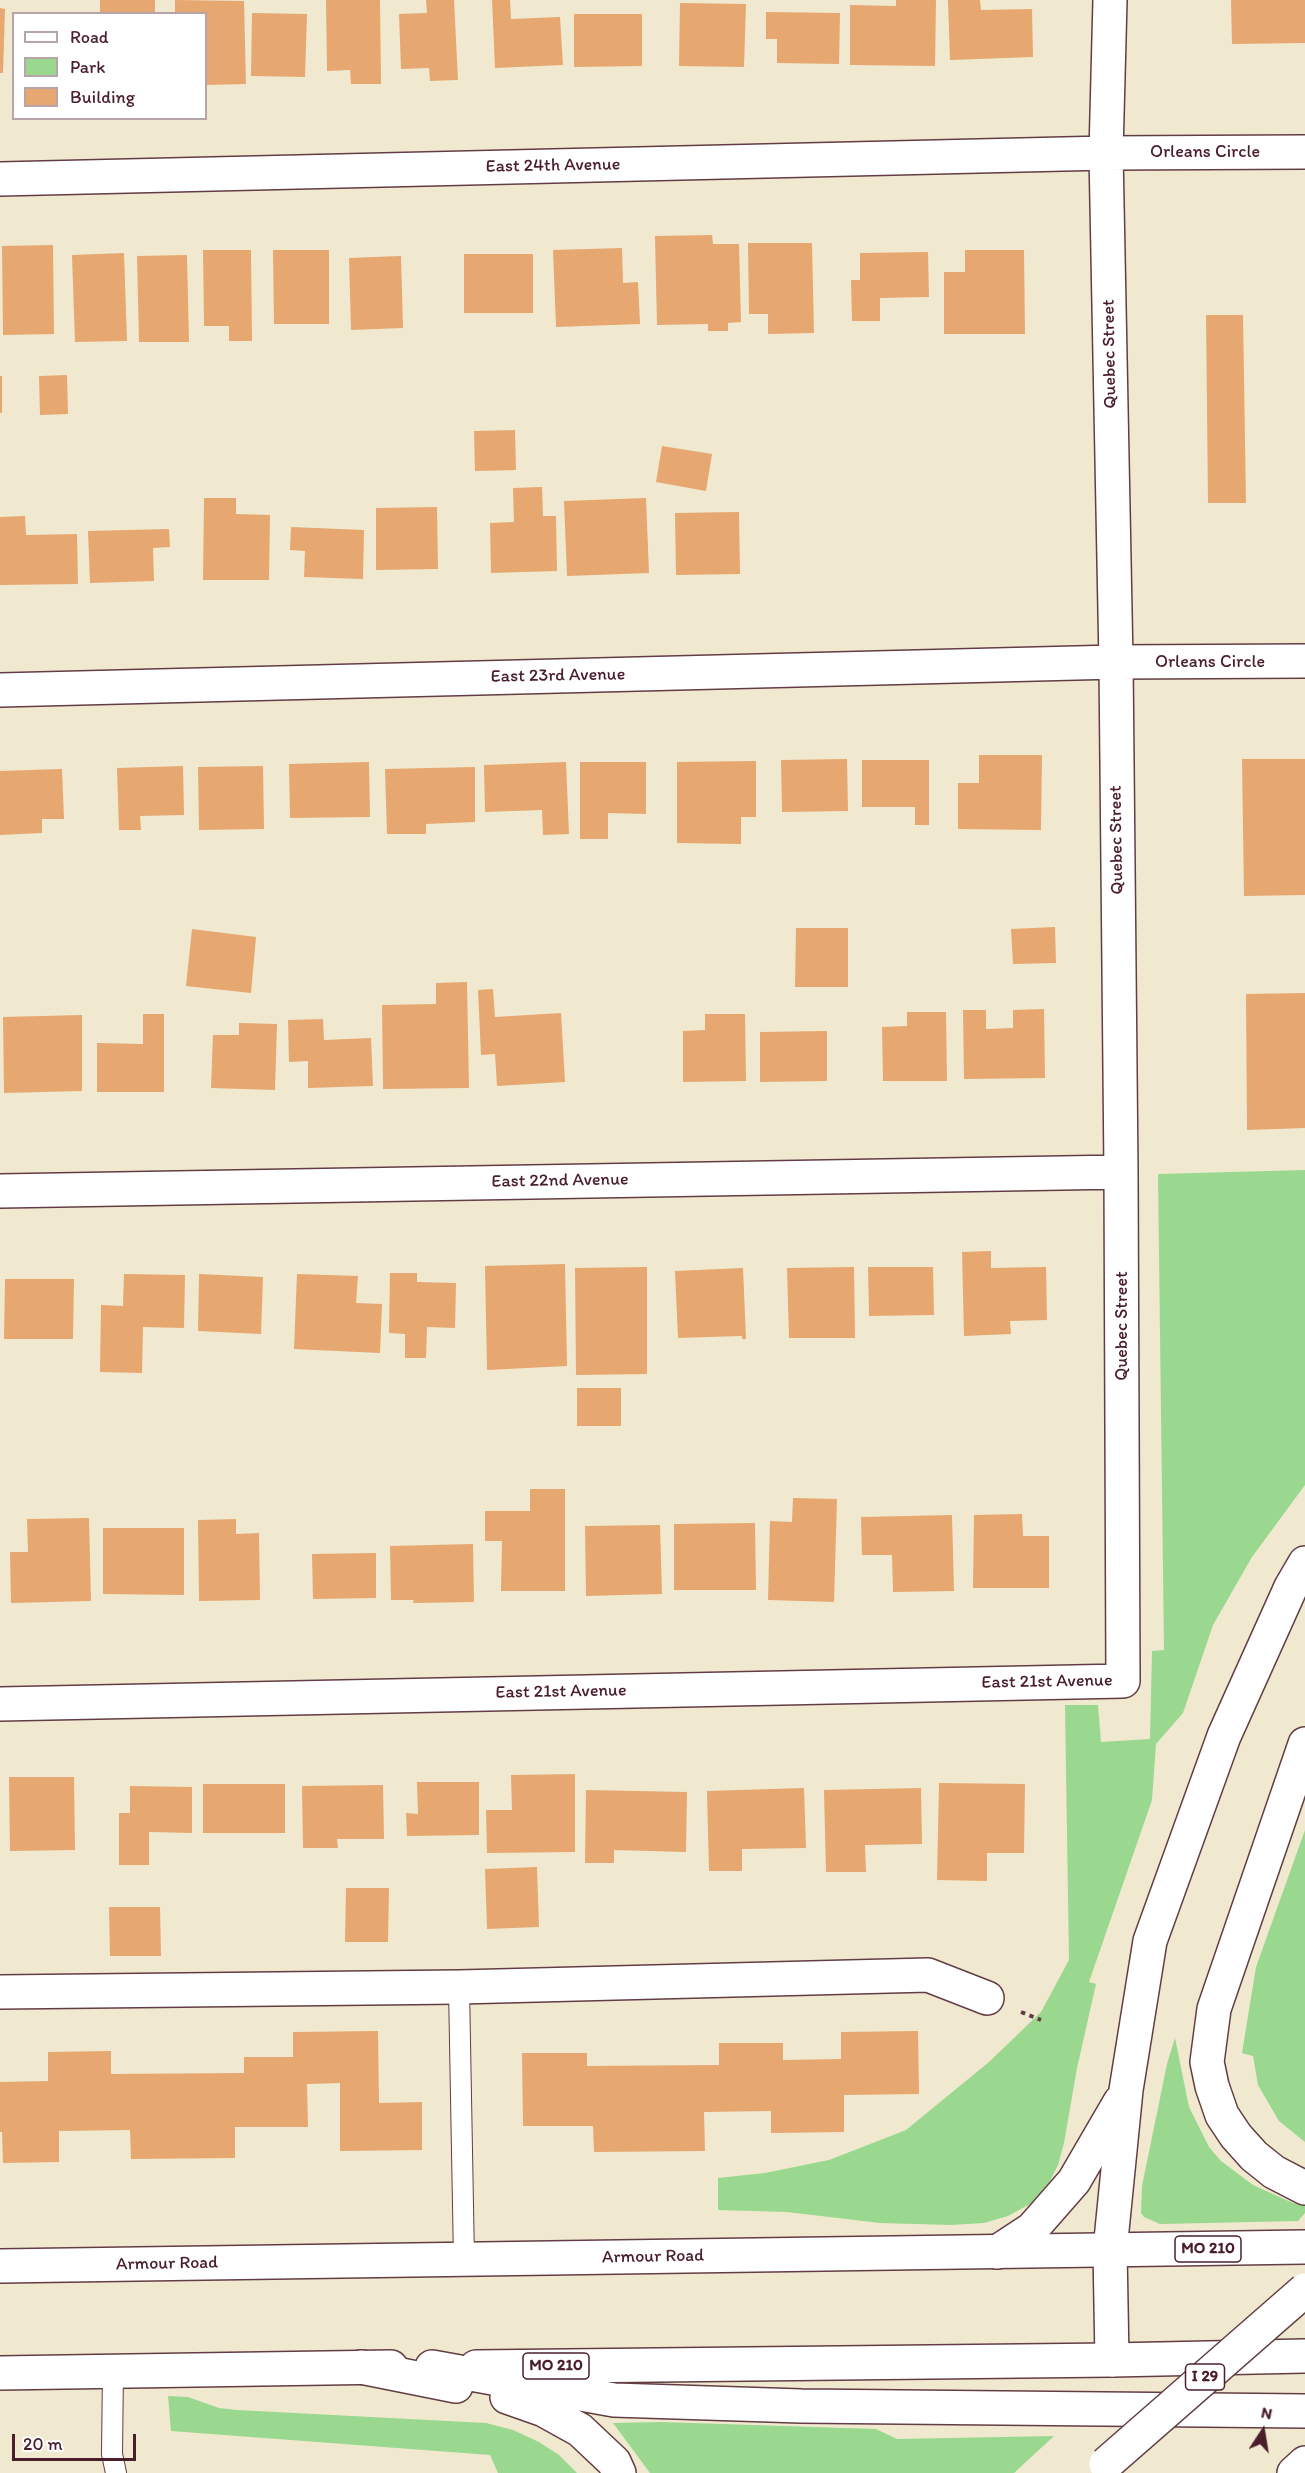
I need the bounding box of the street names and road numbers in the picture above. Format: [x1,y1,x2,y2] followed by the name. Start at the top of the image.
[1150,141,1260,163] street label: Orleans Circle
[485,154,621,178] street label: East 24th Avenue
[1098,299,1122,409] street label: Quebec Street
[1155,651,1265,673] street label: Orleans Circle
[491,664,625,688] street label: East 23rd Avenue
[1105,785,1129,895] street label: Quebec Street
[491,1169,629,1193] street label: East 22nd Avenue
[1111,1271,1133,1381] street label: Quebec Street
[981,1670,1113,1694] street label: East 21st Avenue
[495,1680,627,1704] street label: East 21st Avenue
[1175,2236,1241,2262] road number: MO 210
[602,2245,704,2269] street label: Armour Road
[116,2252,218,2276] street label: Armour Road
[523,2353,589,2379] road number: MO 210
[1186,2364,1224,2390] road number: I 29

